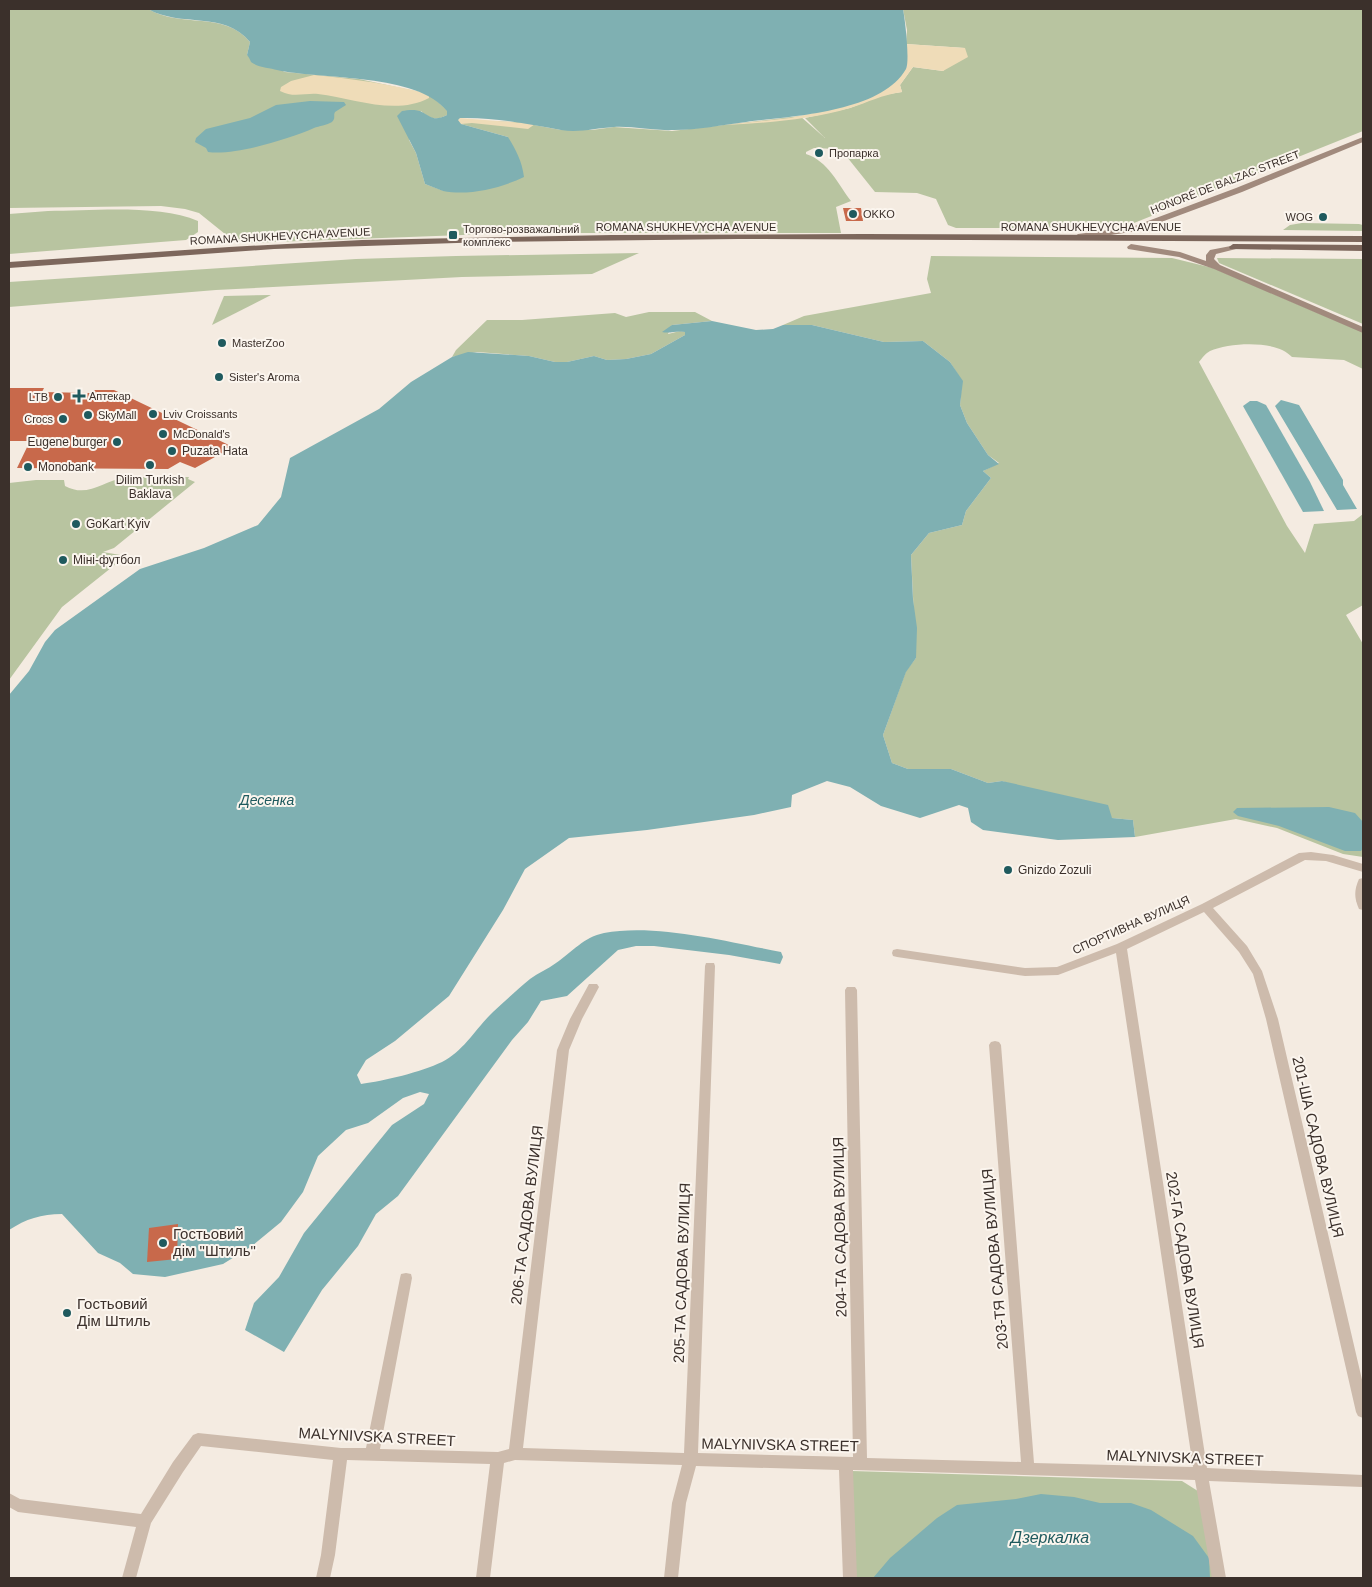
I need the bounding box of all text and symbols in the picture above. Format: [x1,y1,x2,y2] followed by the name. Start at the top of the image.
[813,147,825,159] marker: Пропарка
[829,147,879,159] place label: Пропарка
[1149,148,1302,216] street label: HONORÉ DE BALZAC STREET
[847,208,859,220] marker: OKKO
[863,208,895,220] place label: OKKO
[1286,211,1313,223] place label: WOG
[1317,211,1329,223] marker: WOG
[596,221,776,233] street label: ROMANA SHUKHEVYCHA AVENUE
[1001,221,1181,233] street label: ROMANA SHUKHEVYCHA AVENUE
[463,223,579,248] place label: Торгово-розважальний комплекс
[189,225,371,247] street label: ROMANA SHUKHEVYCHA AVENUE
[447,229,459,241] marker: Торгово-розважальний комплекс
[216,337,228,349] marker: MasterZoo
[232,337,285,349] place label: MasterZoo
[213,371,225,383] marker: Sister's Aroma
[229,371,300,383] place label: Sister's Aroma
[73,390,85,402] marker: Аптекар
[89,390,131,402] place label: Аптекар
[29,391,48,403] place label: LTB
[52,391,64,403] marker: LTB
[147,408,159,420] marker: Lviv Croissants
[163,408,238,420] place label: Lviv Croissants
[82,409,94,421] marker: SkyMall
[98,409,137,421] place label: SkyMall
[24,413,53,425] place label: Crocs
[57,413,69,425] marker: Crocs
[157,428,169,440] marker: McDonald's
[173,428,231,440] place label: McDonald's
[28,435,107,449] place label: Eugene burger
[111,436,123,448] marker: Eugene burger
[182,444,248,458] place label: Puzata Hata
[166,445,178,457] marker: Puzata Hata
[144,459,156,471] marker: Dilim Turkish Baklava
[38,460,95,474] place label: Monobank
[22,461,34,473] marker: Monobank
[116,473,184,501] place label: Dilim Turkish Baklava
[86,517,150,531] place label: GoKart Kyiv
[70,518,82,530] marker: GoKart Kyiv
[73,553,140,567] place label: Міні-футбол
[57,554,69,566] marker: Міні-футбол
[238,792,294,808] water label: Десенка
[1018,863,1091,877] place label: Gnizdo Zozuli
[1002,864,1014,876] marker: Gnizdo Zozuli
[1070,893,1192,957] street label: СПОРТИВНА ВУЛИЦЯ
[1289,1055,1348,1239] street label: 201-ША САДОВА ВУЛИЦЯ
[507,1124,546,1306] street label: 206-ТА САДОВА ВУЛИЦЯ
[829,1137,850,1317] street label: 204-ТА САДОВА ВУЛИЦЯ
[978,1168,1011,1350] street label: 203-ТЯ САДОВА ВУЛИЦЯ
[1163,1170,1208,1350] street label: 202-ГА САДОВА ВУЛИЦЯ
[670,1183,693,1363] street label: 205-ТА САДОВА ВУЛИЦЯ
[173,1225,256,1259] place label: Гостьовий дім "Штиль"
[157,1237,169,1249] marker: Гостьовий дім "Штиль"
[77,1295,151,1329] place label: Гостьовий Дім Штиль
[61,1307,73,1319] marker: Гостьовий Дім Штиль
[298,1424,456,1449] street label: MALYNIVSKA STREET
[701,1435,859,1454] street label: MALYNIVSKA STREET
[1106,1446,1264,1469] street label: MALYNIVSKA STREET
[1009,1529,1089,1546] water label: Дзеркалка

